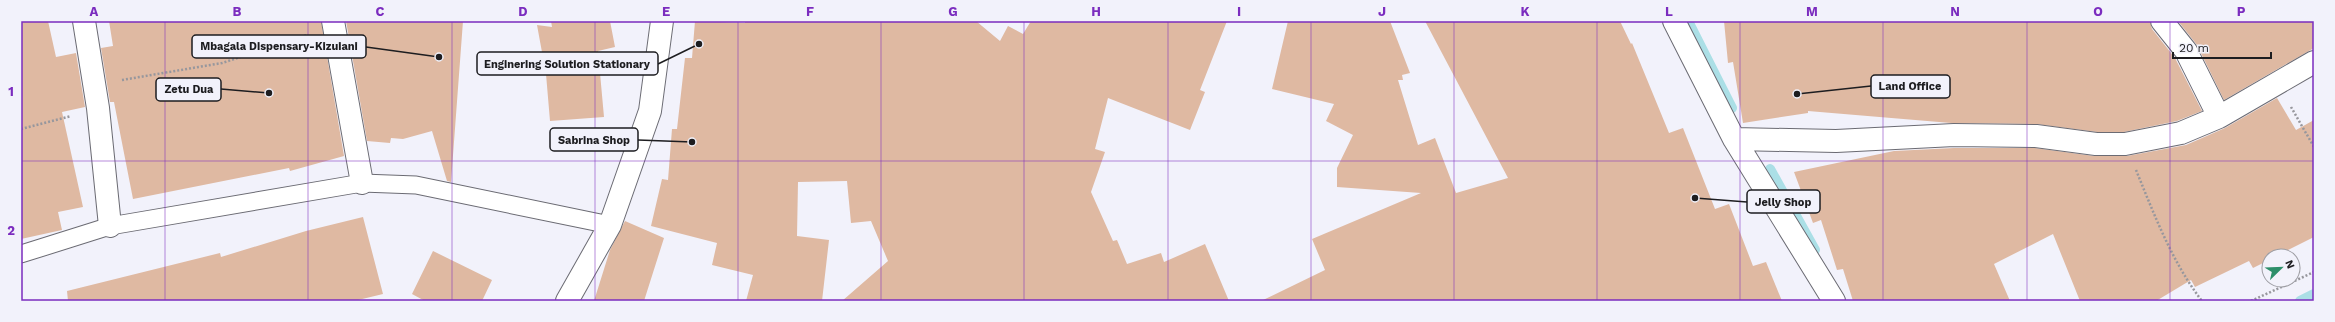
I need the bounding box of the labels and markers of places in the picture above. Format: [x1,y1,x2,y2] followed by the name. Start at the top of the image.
[192,35,366,58] callout: Mbagala Dispensary-Kizuiani
[477,52,658,75] callout: Enginering Solution Stationary
[1871,75,1950,98] callout: Land Office
[156,78,221,101] callout: Zetu Dua
[550,128,638,151] callout: Sabrina Shop
[1747,190,1820,213] callout: Jelly Shop

